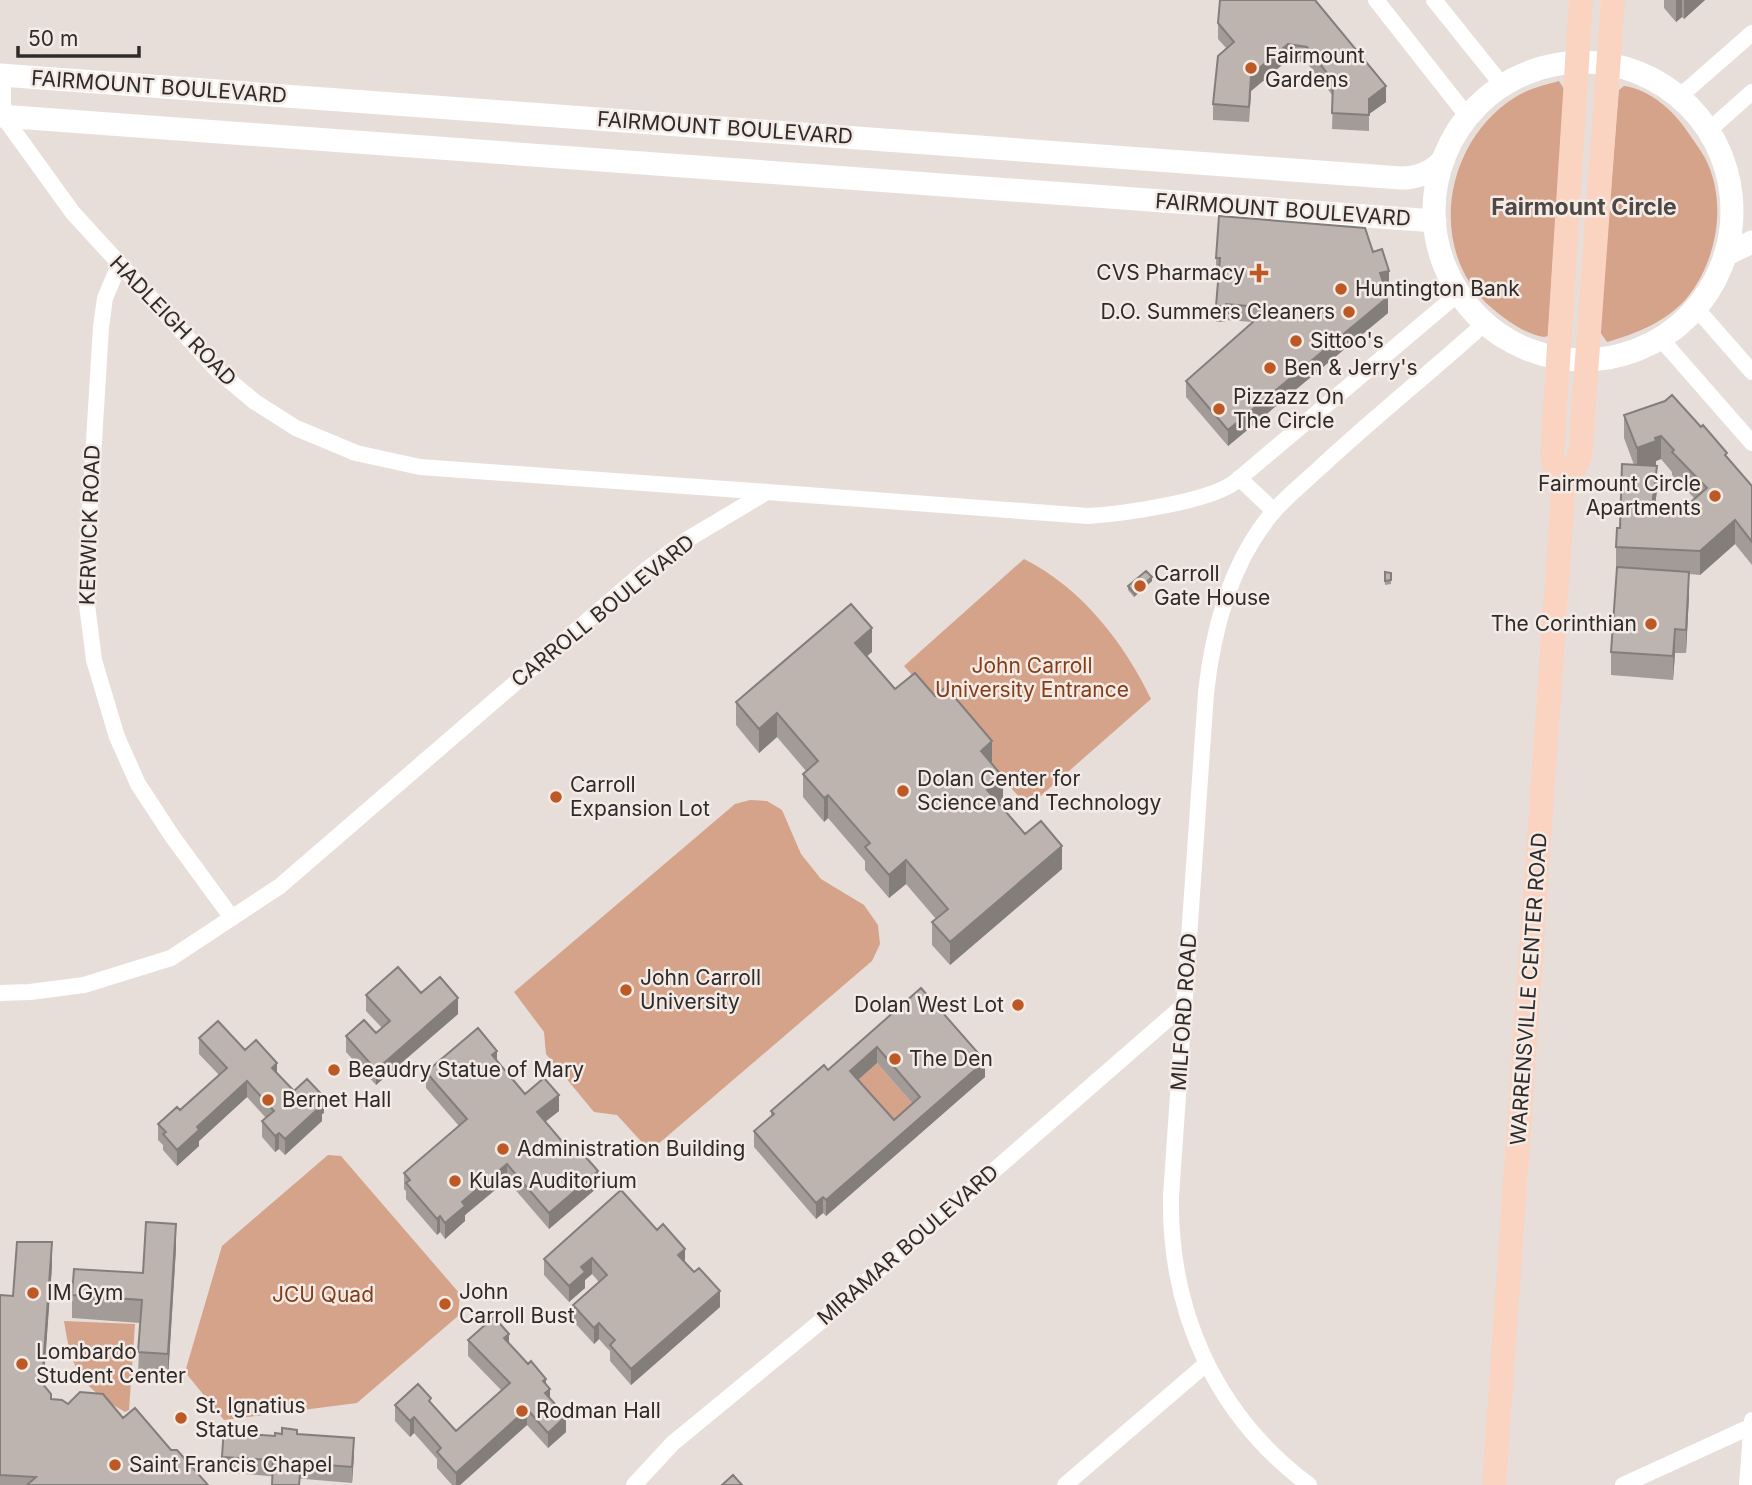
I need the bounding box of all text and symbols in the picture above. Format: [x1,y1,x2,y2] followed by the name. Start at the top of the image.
[18,14,138,58] scale bar
[28,26,78,51] text: 50 m
[1265,43,1365,92] place label: Fairmount Gardens
[1243,60,1259,76] marker: Fairmount Gardens
[30,65,288,108] street label: FAIRMOUNT BOULEVARD
[596,106,854,149] street label: FAIRMOUNT BOULEVARD
[1154,188,1412,231] street label: FAIRMOUNT BOULEVARD
[1491,193,1677,221] district label: Fairmount Circle
[105,250,242,391] street label: HADLEIGH ROAD
[1096,260,1245,285] place label: CVS Pharmacy
[1251,265,1267,281] marker: CVS Pharmacy
[1355,276,1520,301] place label: Huntington Bank
[1333,281,1349,297] marker: Huntington Bank
[1100,299,1335,324] place label: D.O. Summers Cleaners
[1341,304,1357,320] marker: D.O. Summers Cleaners
[1310,328,1384,353] place label: Sittoo's
[1288,333,1304,349] marker: Sittoo's
[1284,355,1418,380] place label: Ben & Jerry's
[1262,360,1278,376] marker: Ben & Jerry's
[1233,384,1344,433] place label: Pizzazz On The Circle
[1211,401,1227,417] marker: Pizzazz On The Circle
[74,444,105,606] street label: KERWICK ROAD
[1538,471,1701,520] place label: Fairmount Circle Apartments
[1707,488,1723,504] marker: Fairmount Circle Apartments
[506,529,699,692] street label: CARROLL BOULEVARD
[1154,561,1270,610] place label: Carroll Gate House
[1132,578,1148,594] marker: Carroll Gate House
[1491,611,1637,636] place label: The Corinthian
[1643,616,1659,632] marker: The Corinthian
[935,653,1129,702] park label: John Carroll University Entrance
[917,766,1161,815] place label: Dolan Center for Science and Technology
[570,772,710,821] place label: Carroll Expansion Lot
[895,783,911,799] marker: Dolan Center for Science and Technology
[548,789,564,805] marker: Carroll Expansion Lot
[1505,832,1552,1146] street label: WARRENSVILLE CENTER ROAD
[1166,932,1201,1092] street label: MILFORD ROAD
[640,965,761,1014] place label: John Carroll University
[618,982,634,998] marker: John Carroll University
[854,992,1004,1017] place label: Dolan West Lot
[1010,997,1026,1013] marker: Dolan West Lot
[909,1046,993,1071] place label: The Den
[887,1051,903,1067] marker: The Den
[348,1057,584,1082] place label: Beaudry Statue of Mary
[326,1062,342,1078] marker: Beaudry Statue of Mary
[282,1087,391,1112] place label: Bernet Hall
[260,1092,276,1108] marker: Bernet Hall
[517,1136,745,1161] place label: Administration Building
[495,1141,511,1157] marker: Administration Building
[812,1159,1003,1330] street label: MIRAMAR BOULEVARD
[469,1168,637,1193] place label: Kulas Auditorium
[447,1173,463,1189] marker: Kulas Auditorium
[459,1279,575,1328] place label: John Carroll Bust
[47,1280,123,1305] place label: IM Gym
[272,1282,374,1307] park label: JCU Quad
[25,1285,41,1301] marker: IM Gym
[437,1296,453,1312] marker: John Carroll Bust
[36,1339,186,1388] place label: Lombardo Student Center
[14,1356,30,1372] marker: Lombardo Student Center
[195,1393,305,1442] place label: St. Ignatius Statue
[536,1398,661,1423] place label: Rodman Hall
[514,1403,530,1419] marker: Rodman Hall
[173,1410,189,1426] marker: St. Ignatius Statue
[129,1452,332,1477] place label: Saint Francis Chapel
[107,1457,123,1473] marker: Saint Francis Chapel

